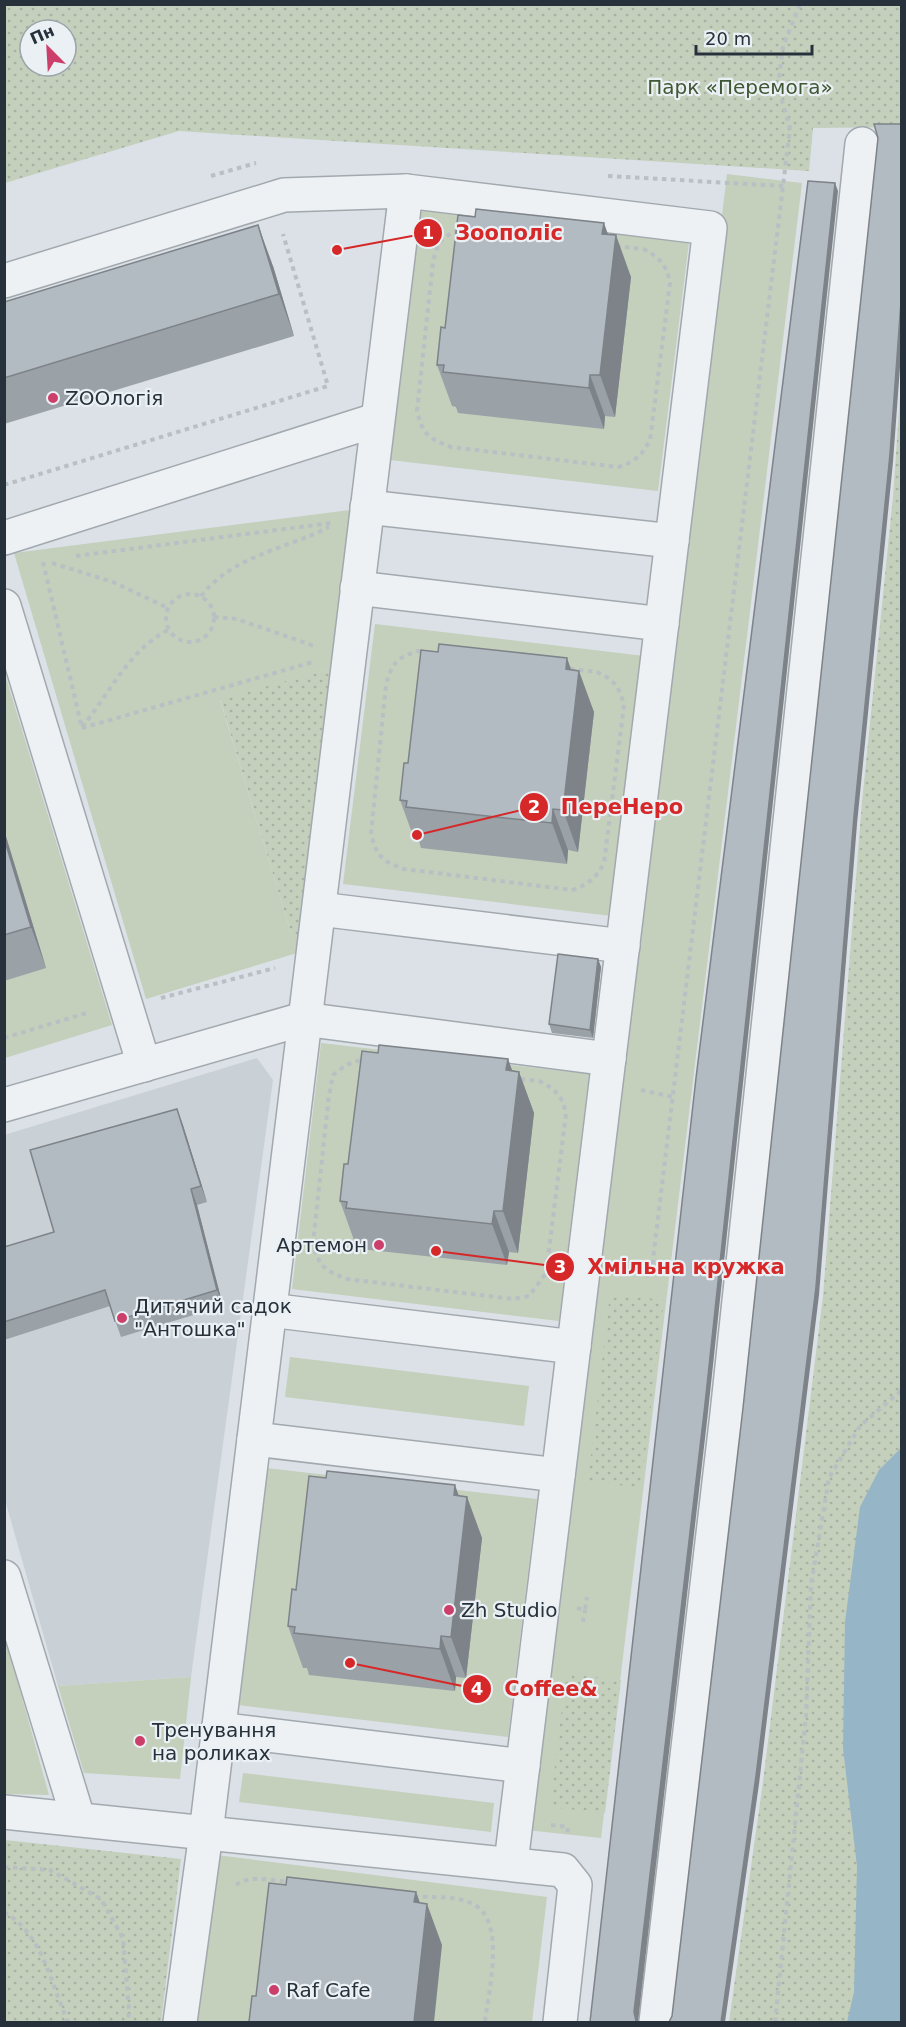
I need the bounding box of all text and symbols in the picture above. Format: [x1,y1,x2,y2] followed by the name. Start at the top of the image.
[18,18,78,78] north arrow
[696,18,812,56] scale bar
[27,21,57,48] text: Пн
[705,28,751,49] text: 20 m
[647,75,833,99] park label: Парк «Перемога»
[413,213,575,252] callout: Зоополіс
[455,221,563,245] text: Зоополіс
[422,222,434,243] text: 1
[65,386,163,410] place label: ZООлогія
[46,391,60,405] marker: ZООлогія
[519,787,695,826] callout: ПереНеро
[561,795,683,819] text: ПереНеро
[528,796,540,817] text: 2
[276,1233,367,1257] place label: Артемон
[372,1238,386,1252] marker: Артемон
[545,1247,797,1286] callout: Хмільна кружка
[587,1255,785,1279] text: Хмільна кружка
[554,1256,566,1277] text: 3
[134,1294,292,1341] place label: Дитячий садок "Антошка"
[115,1311,129,1325] marker: Дитячий садок "Антошка"
[461,1598,557,1622] place label: Zh Studio
[442,1603,456,1617] marker: Zh Studio
[462,1670,610,1709] callout: Coffee&
[504,1677,598,1701] text: Coffee&
[471,1678,483,1699] text: 4
[151,1718,276,1765] place label: Тренування на роликах
[133,1734,147,1748] marker: Тренування на роликах
[286,1978,371,2002] place label: Raf Cafe
[267,1983,281,1997] marker: Raf Cafe

